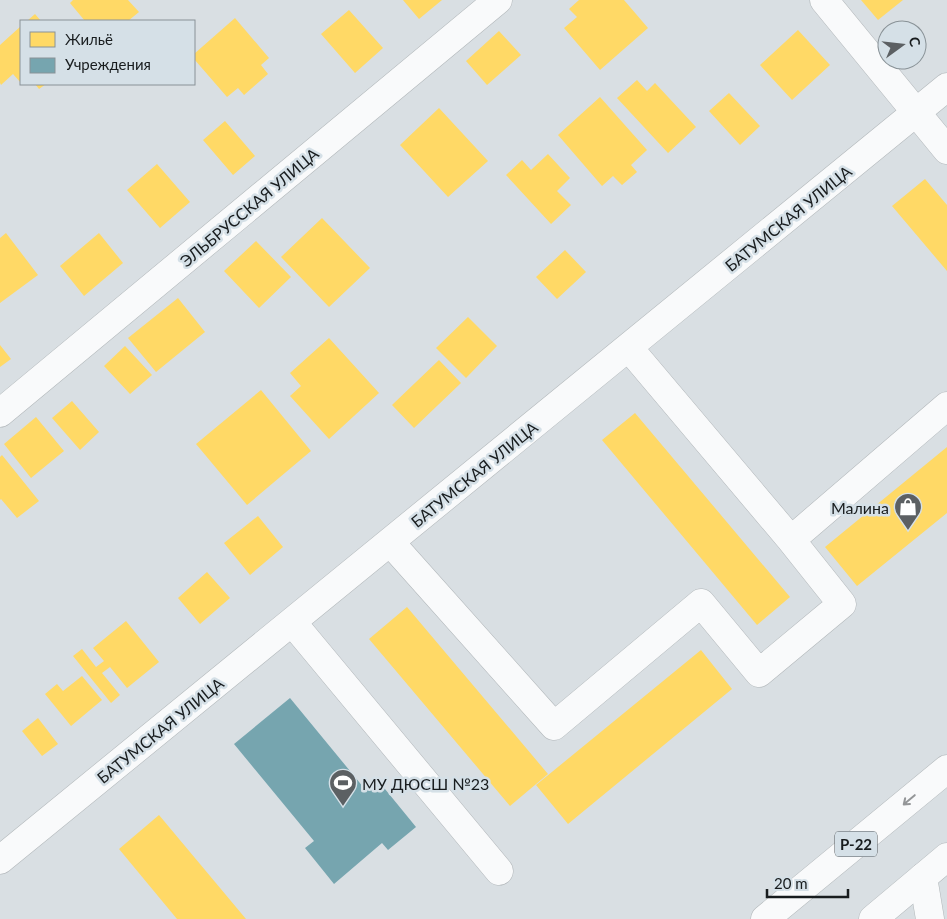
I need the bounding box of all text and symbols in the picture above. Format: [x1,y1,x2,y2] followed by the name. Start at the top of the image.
[20,20,195,85] legend
[877,20,927,70] north arrow
[65,30,113,48] text: Жильё
[906,35,925,49] text: С
[65,55,151,73] text: Учреждения
[176,143,322,270] street label: ЭЛЬБРУССКАЯ УЛИЦА
[721,161,855,275] street label: БАТУМСКАЯ УЛИЦА
[407,417,541,531] street label: БАТУМСКАЯ УЛИЦА
[893,492,923,531] shop icon: Малина
[831,498,889,517] place label: Малина
[93,673,227,787] street label: БАТУМСКАЯ УЛИЦА
[328,768,358,807] sports icon: МУ ДЮСШ №23
[362,774,489,793] place label: МУ ДЮСШ №23
[903,794,916,805] one-way arrow
[835,832,877,856] road number: Р-22
[767,866,848,898] scale bar
[774,874,808,892] text: 20 m

